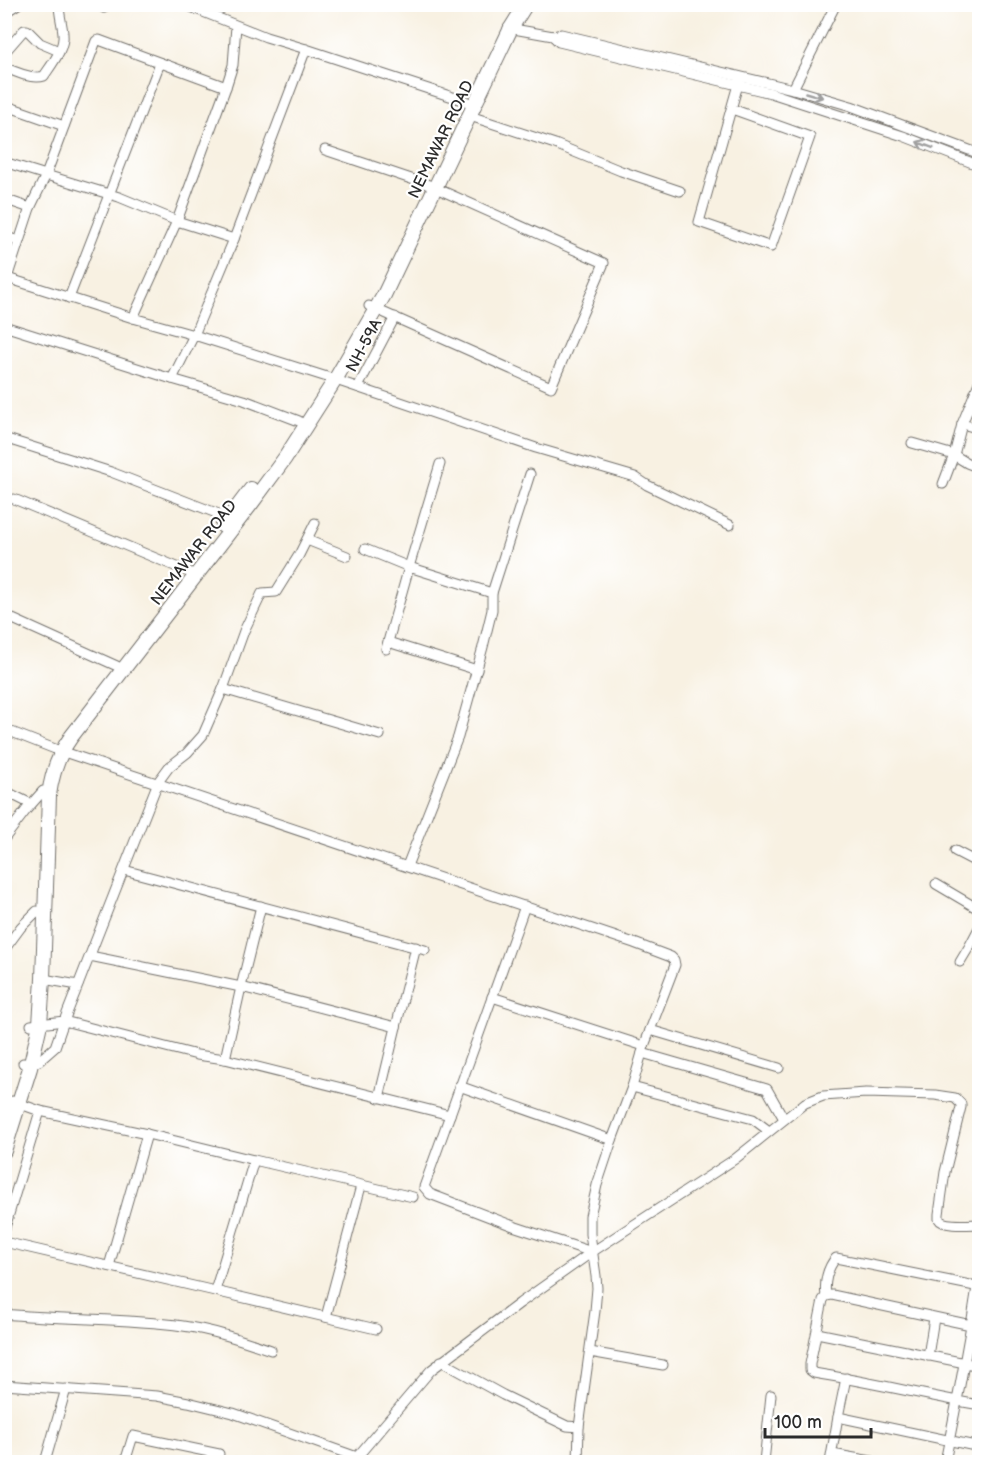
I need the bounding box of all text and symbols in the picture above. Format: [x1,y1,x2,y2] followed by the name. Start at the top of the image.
[405,78,478,202] street label: NEMAWAR ROAD
[804,90,823,101] one-way arrow
[916,138,935,149] one-way arrow
[342,316,386,376] street label: NH-59A
[147,496,241,609] street label: NEMAWAR ROAD
[765,1401,872,1439] scale bar
[774,1412,822,1433] text: 100 m

